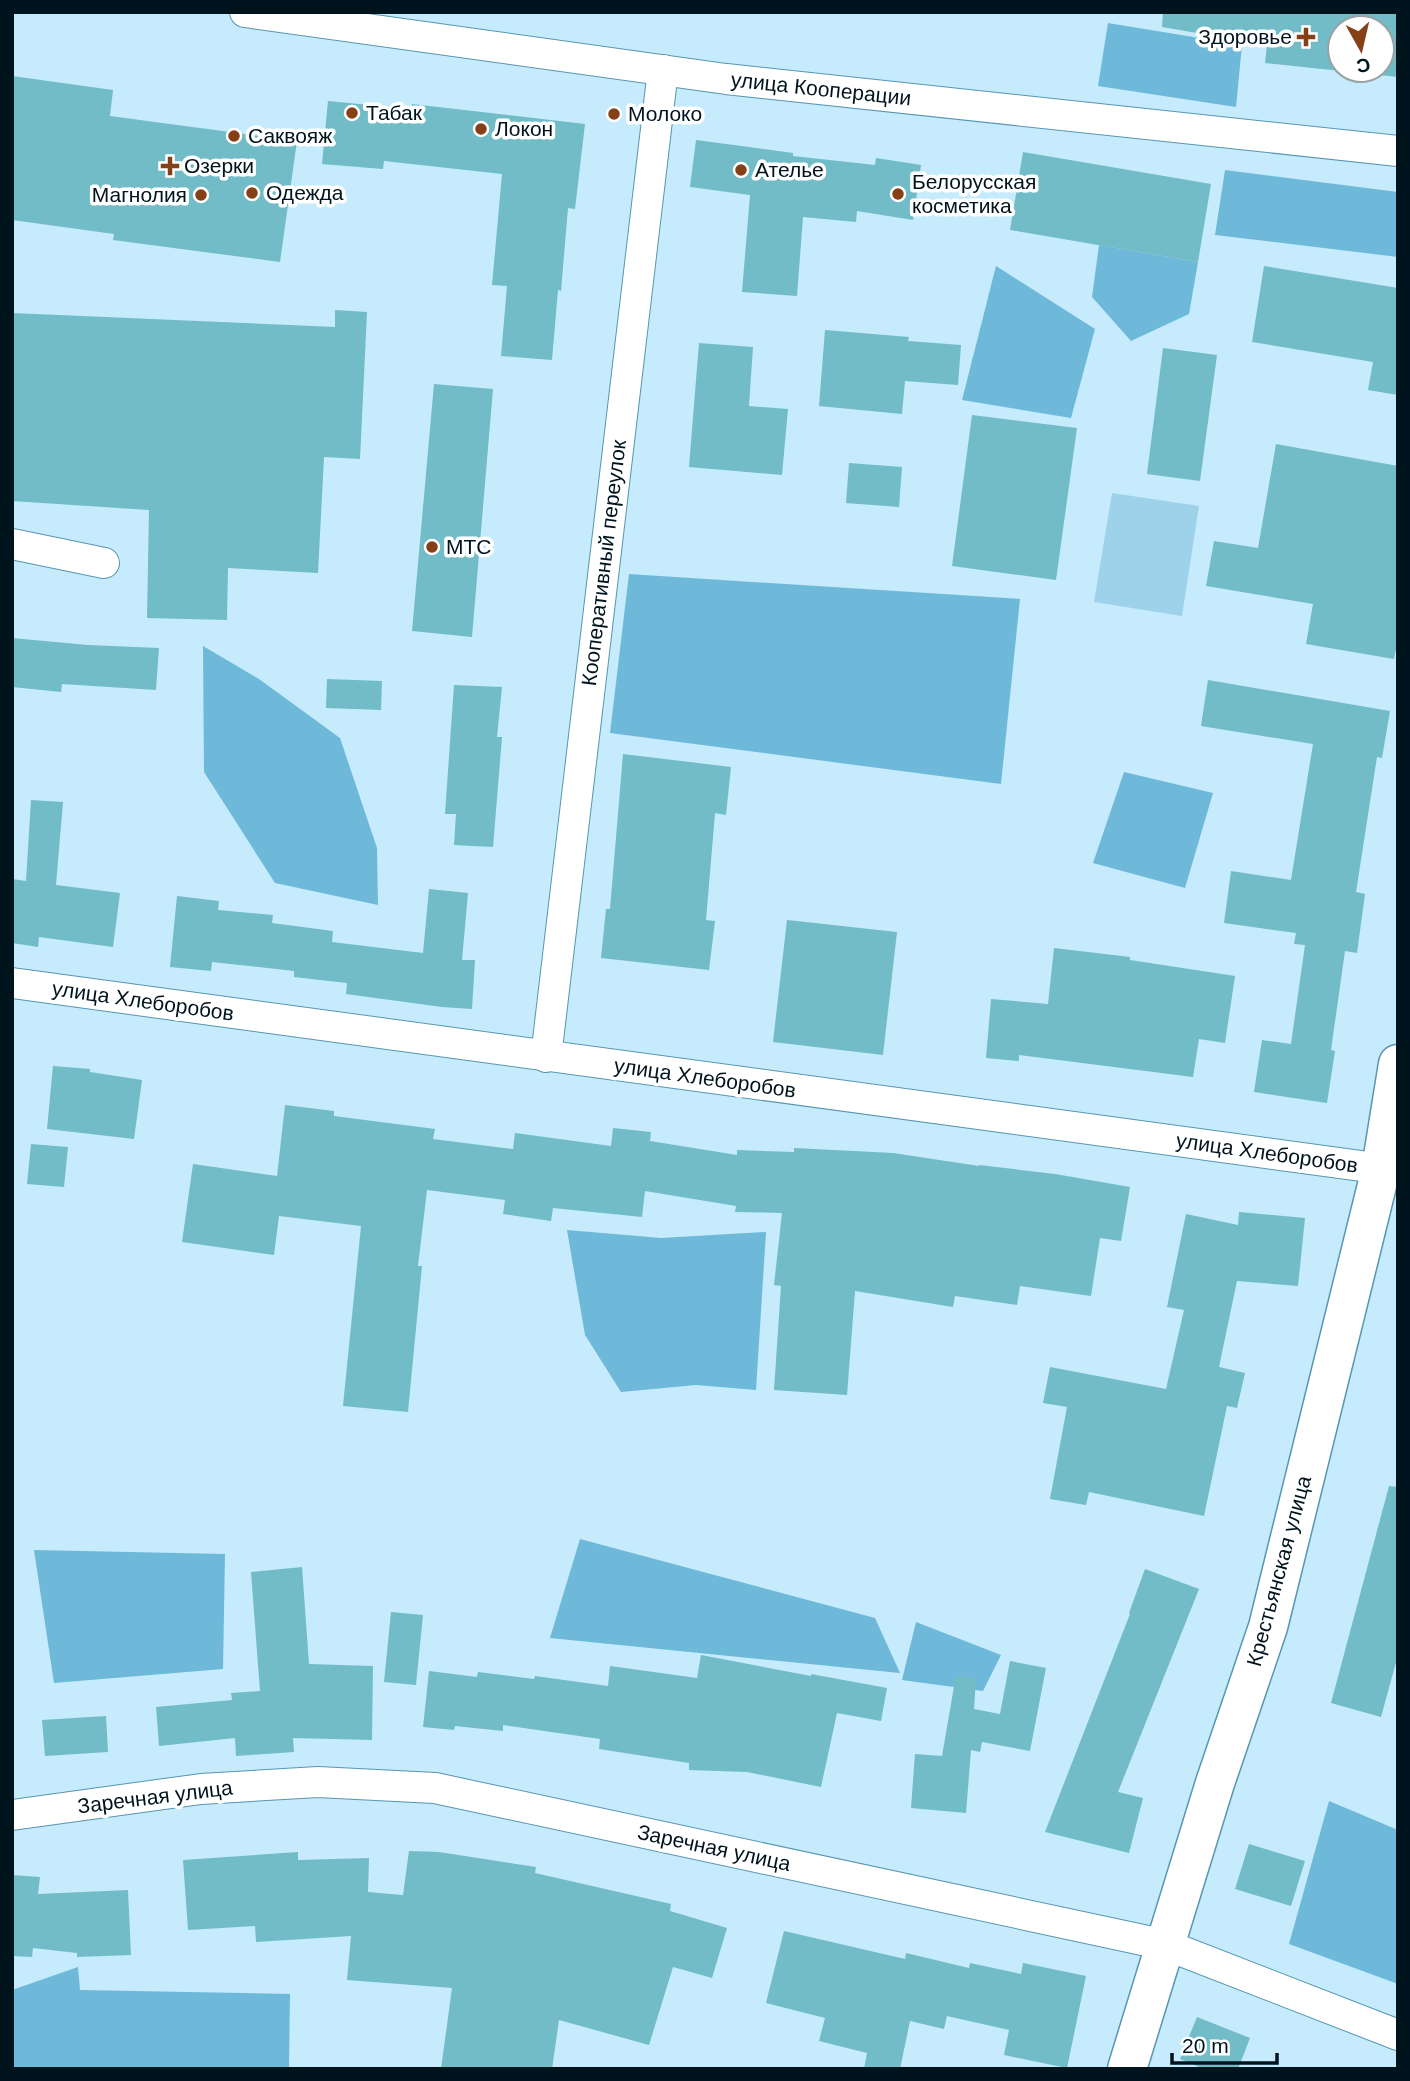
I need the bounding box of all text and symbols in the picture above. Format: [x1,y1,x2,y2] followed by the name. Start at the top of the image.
[1326,14,1396,84] north arrow
[1198,25,1292,48] place label: Здоровье
[1298,29,1314,45] marker: Здоровье
[1355,54,1372,77] text: С
[730,68,912,109] street label: улица Кооперации
[366,101,423,124] place label: Табак
[628,102,702,125] place label: Молоко
[344,105,360,121] marker: Табак
[606,106,622,122] marker: Молоко
[495,117,553,140] place label: Локон
[473,121,489,137] marker: Локон
[248,124,332,147] place label: Саквояж
[226,128,242,144] marker: Саквояж
[184,154,254,177] place label: Озерки
[162,158,178,174] marker: Озерки
[755,158,824,181] place label: Ателье
[733,162,749,178] marker: Ателье
[912,170,1036,217] place label: Белорусская косметика
[266,181,344,204] place label: Одежда
[92,183,187,206] place label: Магнолия
[244,185,260,201] marker: Одежда
[890,186,906,202] marker: Белорусская косметика
[193,187,209,203] marker: Магнолия
[577,438,630,687] street label: Кооперативный переулок
[446,535,492,558] place label: МТС
[424,539,440,555] marker: МТС
[51,976,235,1025] street label: улица Хлеборобов
[613,1053,797,1102] street label: улица Хлеборобов
[1175,1128,1359,1177] street label: улица Хлеборобов
[1242,1473,1315,1669] street label: Крестьянская улица
[76,1776,234,1817] street label: Заречная улица
[635,1820,793,1875] street label: Заречная улица
[1172,2022,1277,2066] scale bar
[1182,2034,1229,2057] text: 20 m

